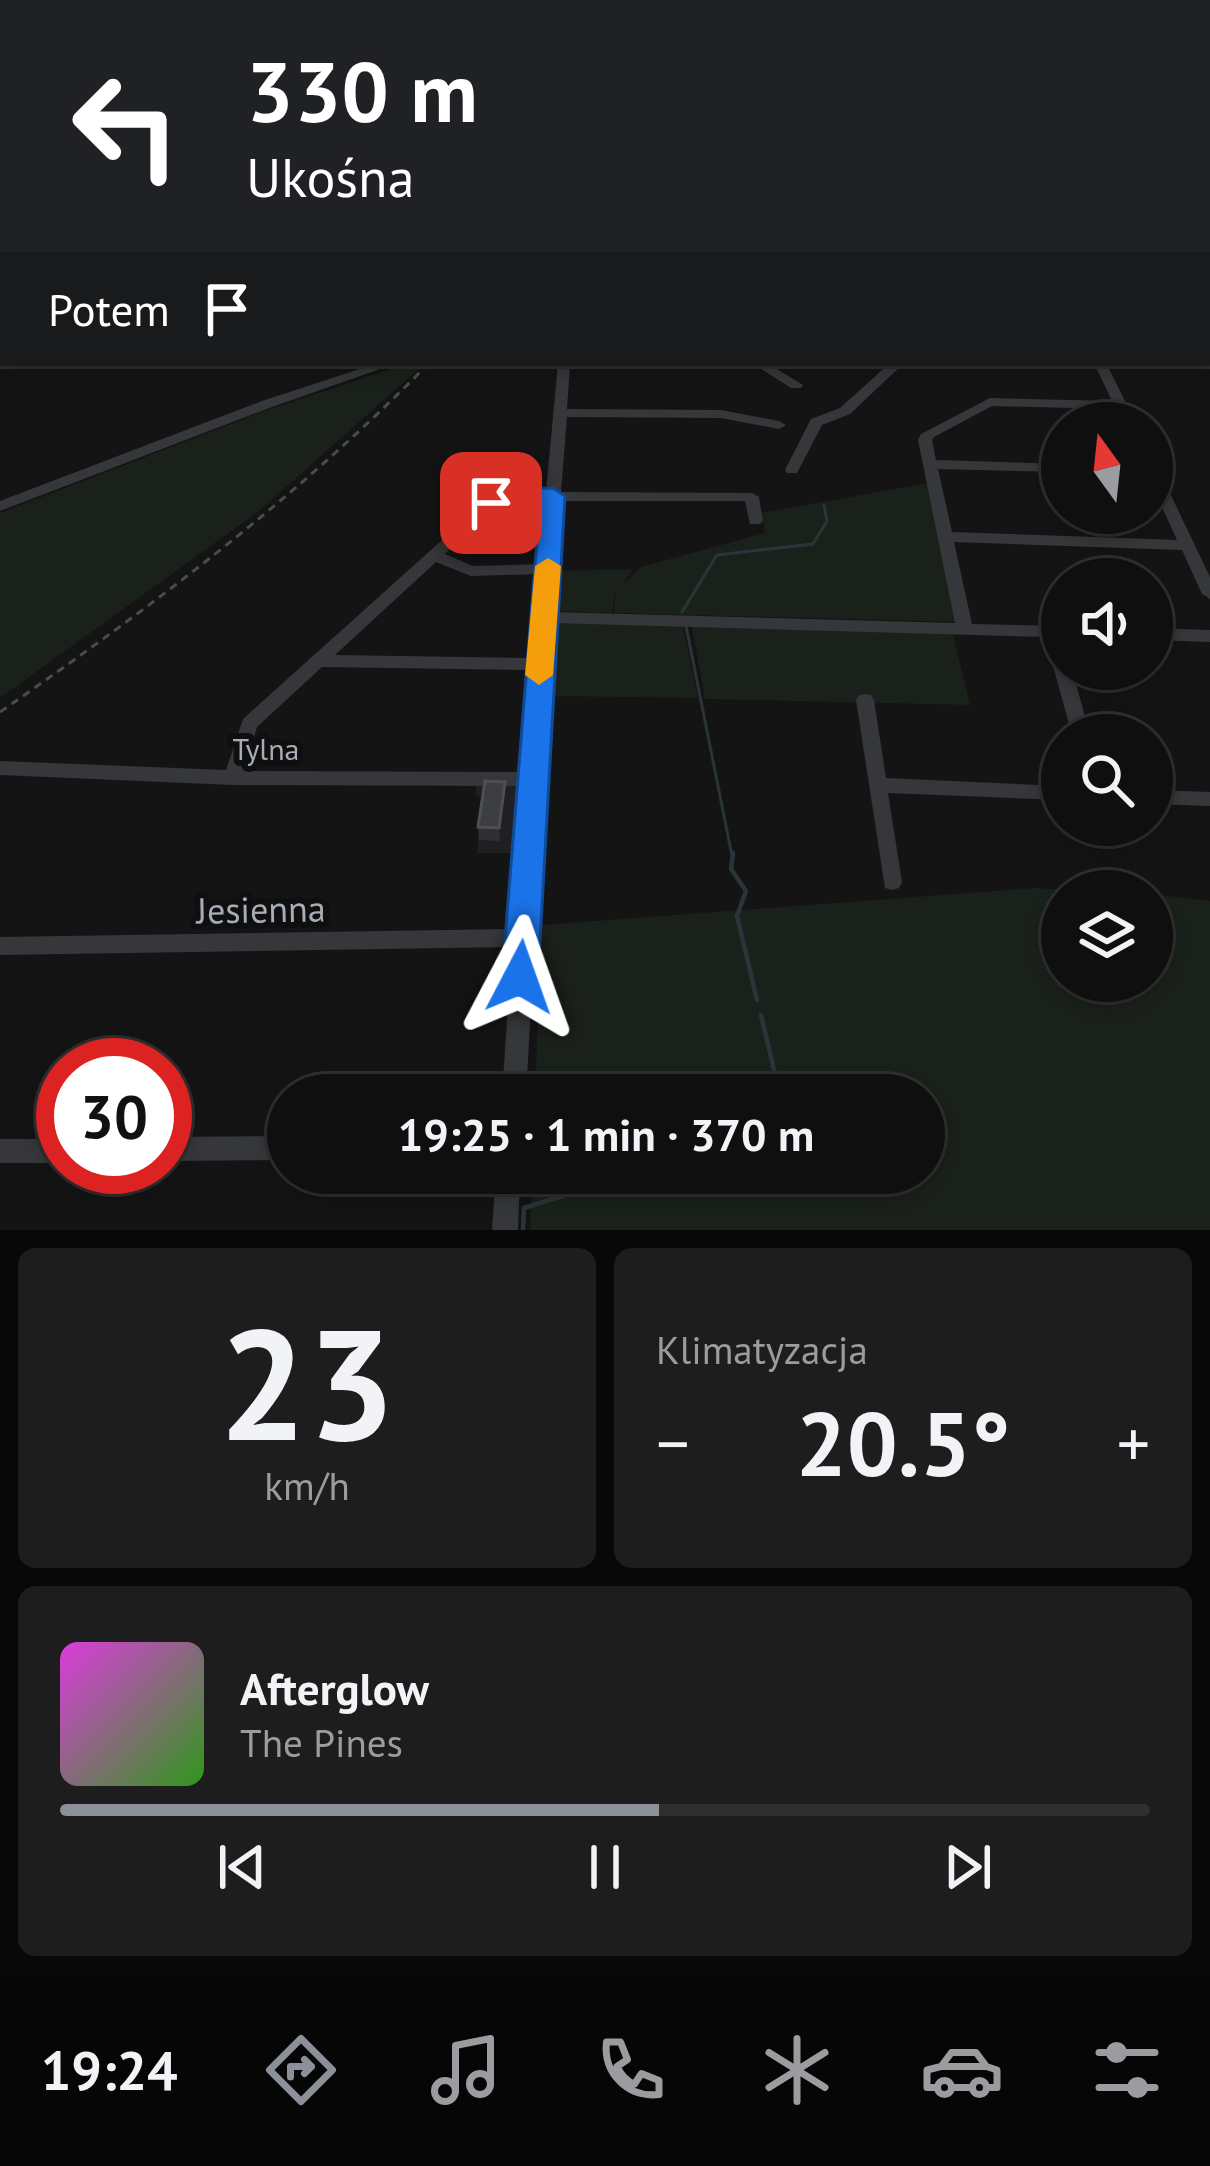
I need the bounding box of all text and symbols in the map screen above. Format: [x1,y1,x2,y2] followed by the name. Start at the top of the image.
[246,36,478,145] text: 330 m
[48,48,204,204] icon: left
[246,142,414,212] text: Ukośna
[194,276,260,342] icon: arrive
[48,280,170,338] text: Potem
[1041,402,1173,534] north arrow
[1041,402,1173,1002] map controls
[440,452,542,554] pin
[458,470,524,536] icon: arrive
[1041,558,1173,690] button: sound
[1041,714,1173,846] button: search
[233,729,299,768] street label: Tylna
[1041,870,1173,1002] button: layers
[194,884,326,934] street label: Jesienna
[457,914,583,1040] position arrow
[36,1038,192,1194] speed limit sign: 30
[398,1105,814,1163] text: 19:25 · 1 min · 370 m
[219,1281,395,1483] text: 23
[656,1324,868,1375] text: Klimatyzacja
[796,1384,1010,1501] text: 20.5°
[656,1400,689,1485] text: −
[1117,1400,1150,1485] text: +
[264,1460,350,1511] text: km/h
[240,1659,429,1717] text: Afterglow
[240,1717,403,1768] text: The Pines
[209,1834,275,1900] icon: previous
[572,1834,638,1900] icon: pause
[935,1834,1001,1900] icon: next
[259,2028,343,2112] icon: directions
[424,2028,508,2112] icon: music
[589,2028,673,2112] icon: phone
[755,2028,839,2112] icon: climate
[920,2028,1004,2112] icon: car
[1085,2028,1169,2112] icon: filters
[41,2035,178,2105] text: 19:24

